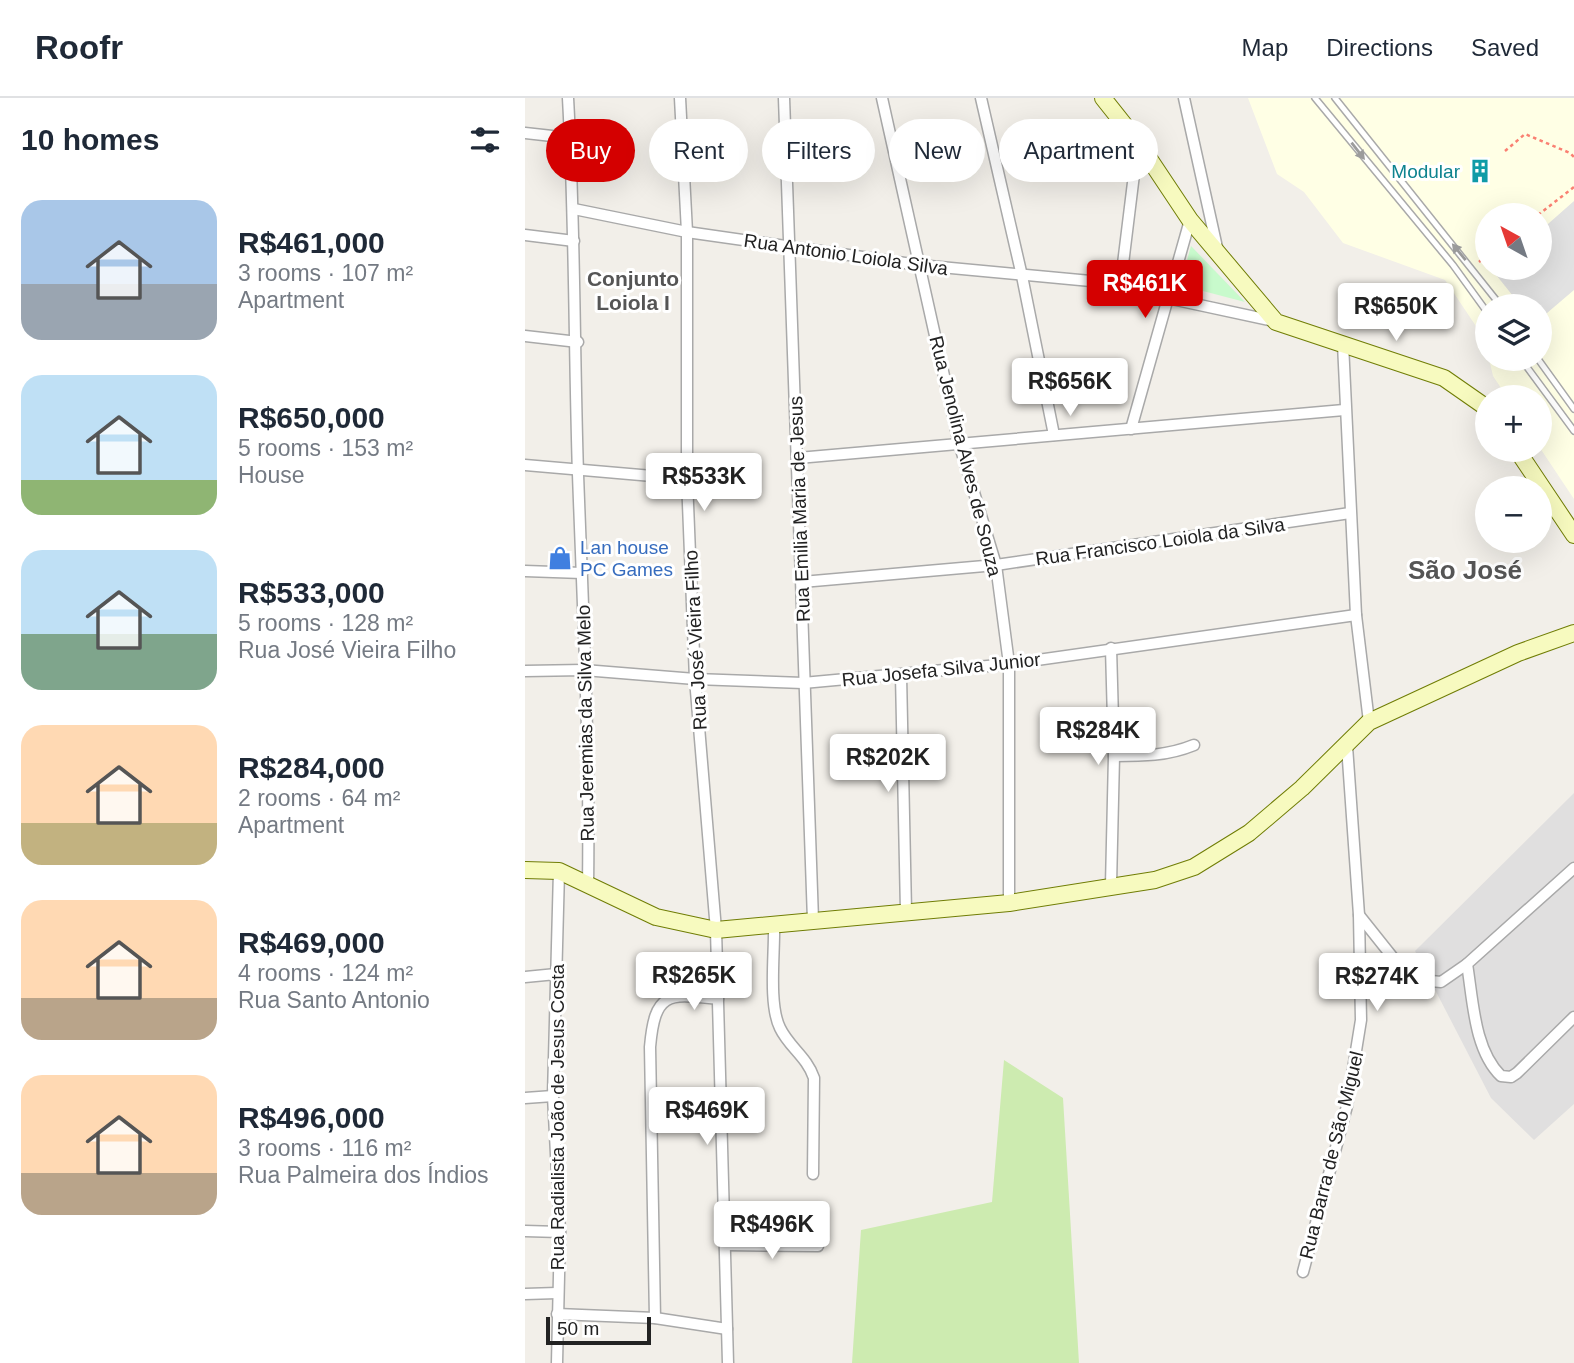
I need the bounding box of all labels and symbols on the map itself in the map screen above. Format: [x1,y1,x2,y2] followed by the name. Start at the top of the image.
[1350,142,1365,160] one-way arrow
[1466,157,1494,185] building icon: Modular
[1391,161,1461,182] place label: Modular
[1475,203,1552,280] north arrow
[742,230,950,279] street label: Rua Antonio Loiola Silva
[1452,244,1467,261] one-way arrow
[1088,260,1202,320] pin: R$461K
[587,267,679,314] district label: Conjunto Loiola I
[1339,284,1453,343] pin: R$650K
[925,334,1006,579] street label: Rua Jenolina Alves de Souza
[1013,358,1127,418] pin: R$656K
[785,396,814,622] street label: Rua Emilia Maria de Jesus
[647,454,761,513] pin: R$533K
[1034,514,1286,569] street label: Rua Francisco Loiola da Silva
[580,537,673,580] place label: Lan house PC Games
[546,544,574,572] shop icon: Lan house PC Games
[680,549,711,731] street label: Rua José Vieira Filho
[1408,555,1522,585] district label: São José
[573,605,598,841] street label: Rua Jeremias da Silva Melo
[841,649,1042,690] street label: Rua Josefa Silva Junior
[1041,708,1155,767] pin: R$284K
[831,734,945,794] pin: R$202K
[637,953,751,1012] pin: R$265K
[1320,954,1434,1013] pin: R$274K
[547,963,568,1270] street label: Rua Radialista João de Jesus Costa
[1295,1049,1367,1261] street label: Rua Barra de São Miguel
[650,1088,764,1147] pin: R$469K
[715,1202,829,1261] pin: R$496K
[546,1314,651,1346] scale bar

